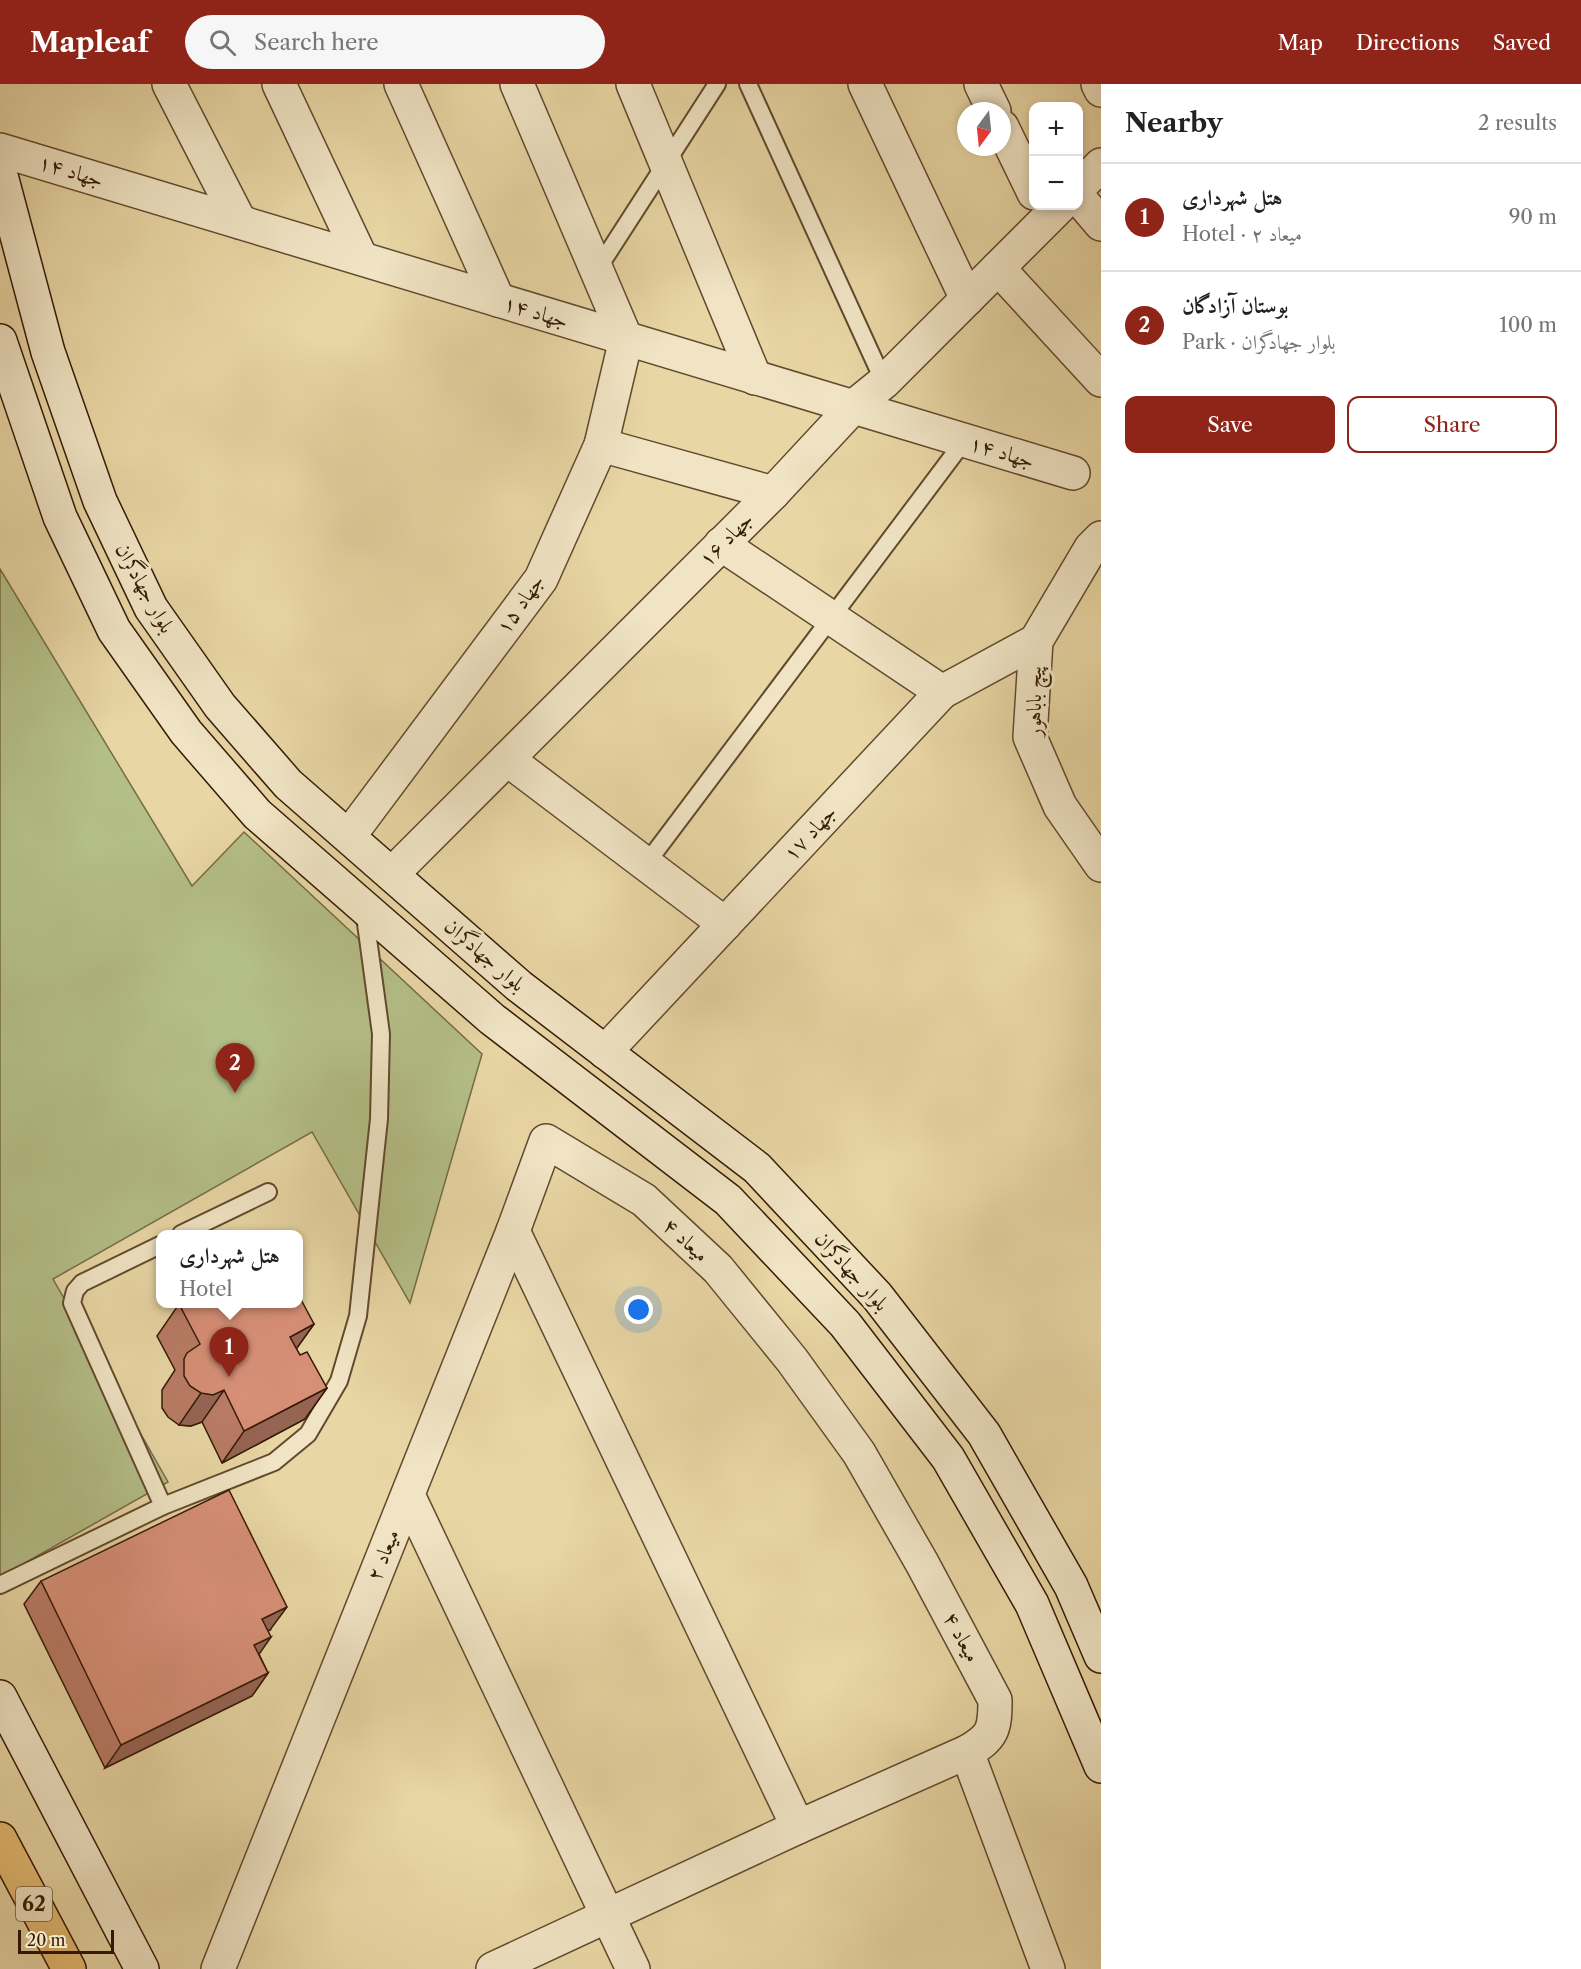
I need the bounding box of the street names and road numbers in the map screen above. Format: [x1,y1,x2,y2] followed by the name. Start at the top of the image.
[36,149,107,192] street label: جهاد ۱۴
[501,290,572,333] street label: جهاد ۱۴
[967,430,1038,473] street label: جهاد ۱۴
[693,506,758,571] street label: جهاد ۱۶
[110,538,181,638] street label: بلوار جهادگران
[490,569,549,638] street label: جهاد ۱۵
[1021,665,1053,739] street label: پیچ باباهور
[778,800,841,865] street label: جهاد ۱۷
[439,912,532,997] street label: بلوار جهادگران
[658,1212,714,1267] street label: میعاد ۴
[809,1225,895,1316] street label: بلوار جهادگران
[361,1525,404,1584] street label: میعاد ۲
[939,1607,986,1666] street label: میعاد ۴
[16,1887,52,1921] road number: 62

